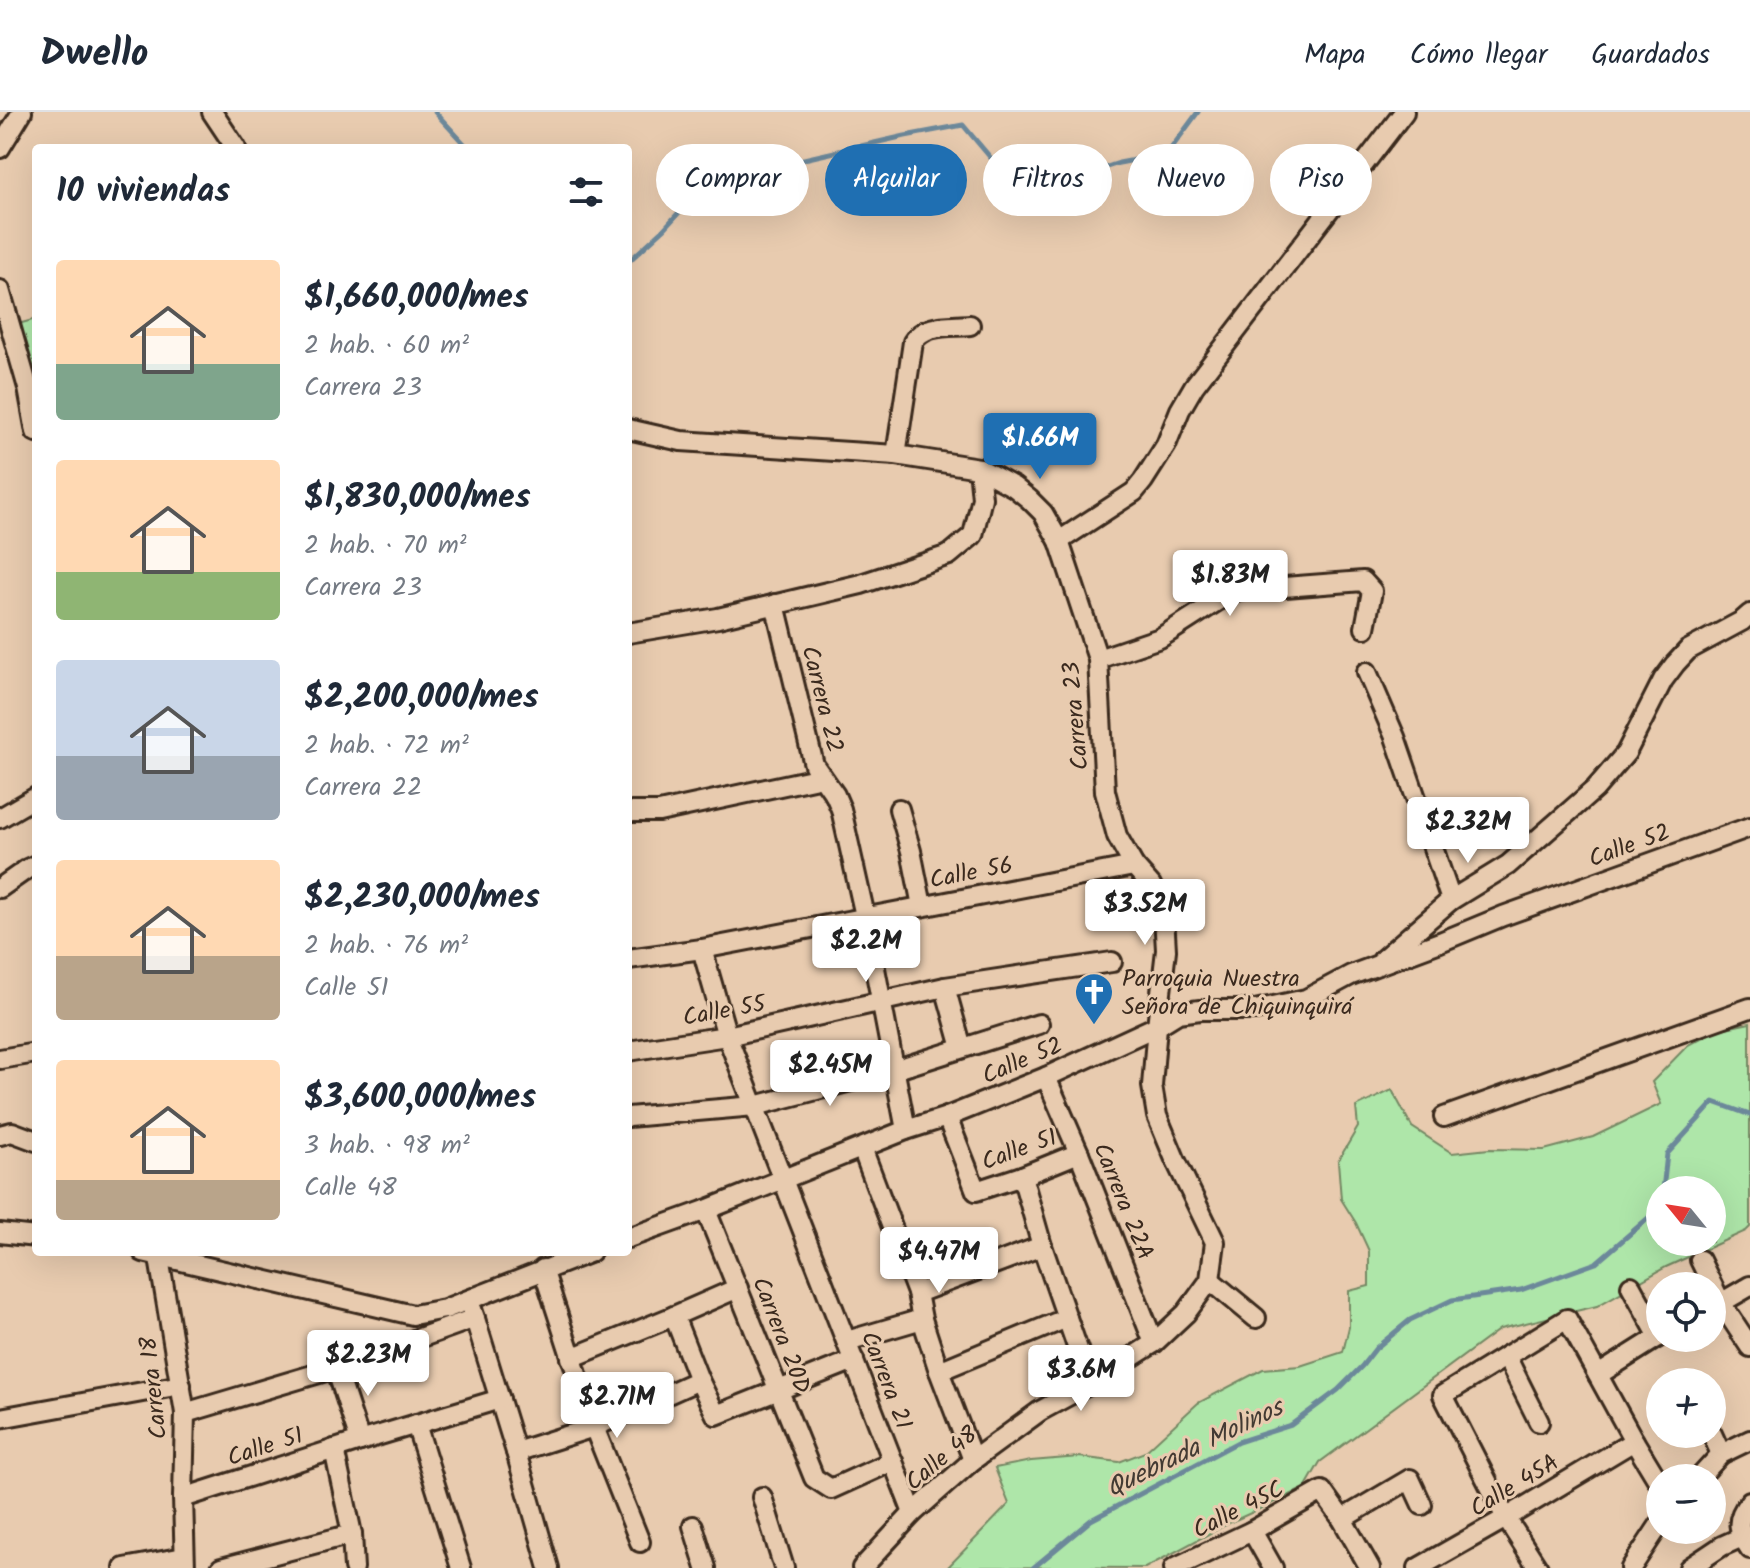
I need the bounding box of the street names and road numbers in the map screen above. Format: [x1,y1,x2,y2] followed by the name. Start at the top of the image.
[789,642,854,757] street label: Carrera 22
[1052,660,1101,772] street label: Carrera 23
[1583,814,1676,879] street label: Calle 52
[926,846,1016,901] street label: Calle 56
[680,985,771,1038] street label: Calle 55
[976,1027,1069,1096] street label: Calle 52
[976,1119,1063,1182] street label: Calle 51
[1081,1137,1164,1266] street label: Carrera 22A
[740,1271,821,1400] street label: Carrera 20D
[849,1326,922,1435] street label: Carrera 21
[130,1334,179,1441] street label: Carrera 18
[897,1416,988,1502] street label: Calle 48
[222,1417,309,1478] street label: Calle 51
[1463,1444,1567,1528] street label: Calle 45A
[1186,1471,1291,1550] street label: Calle 45C

